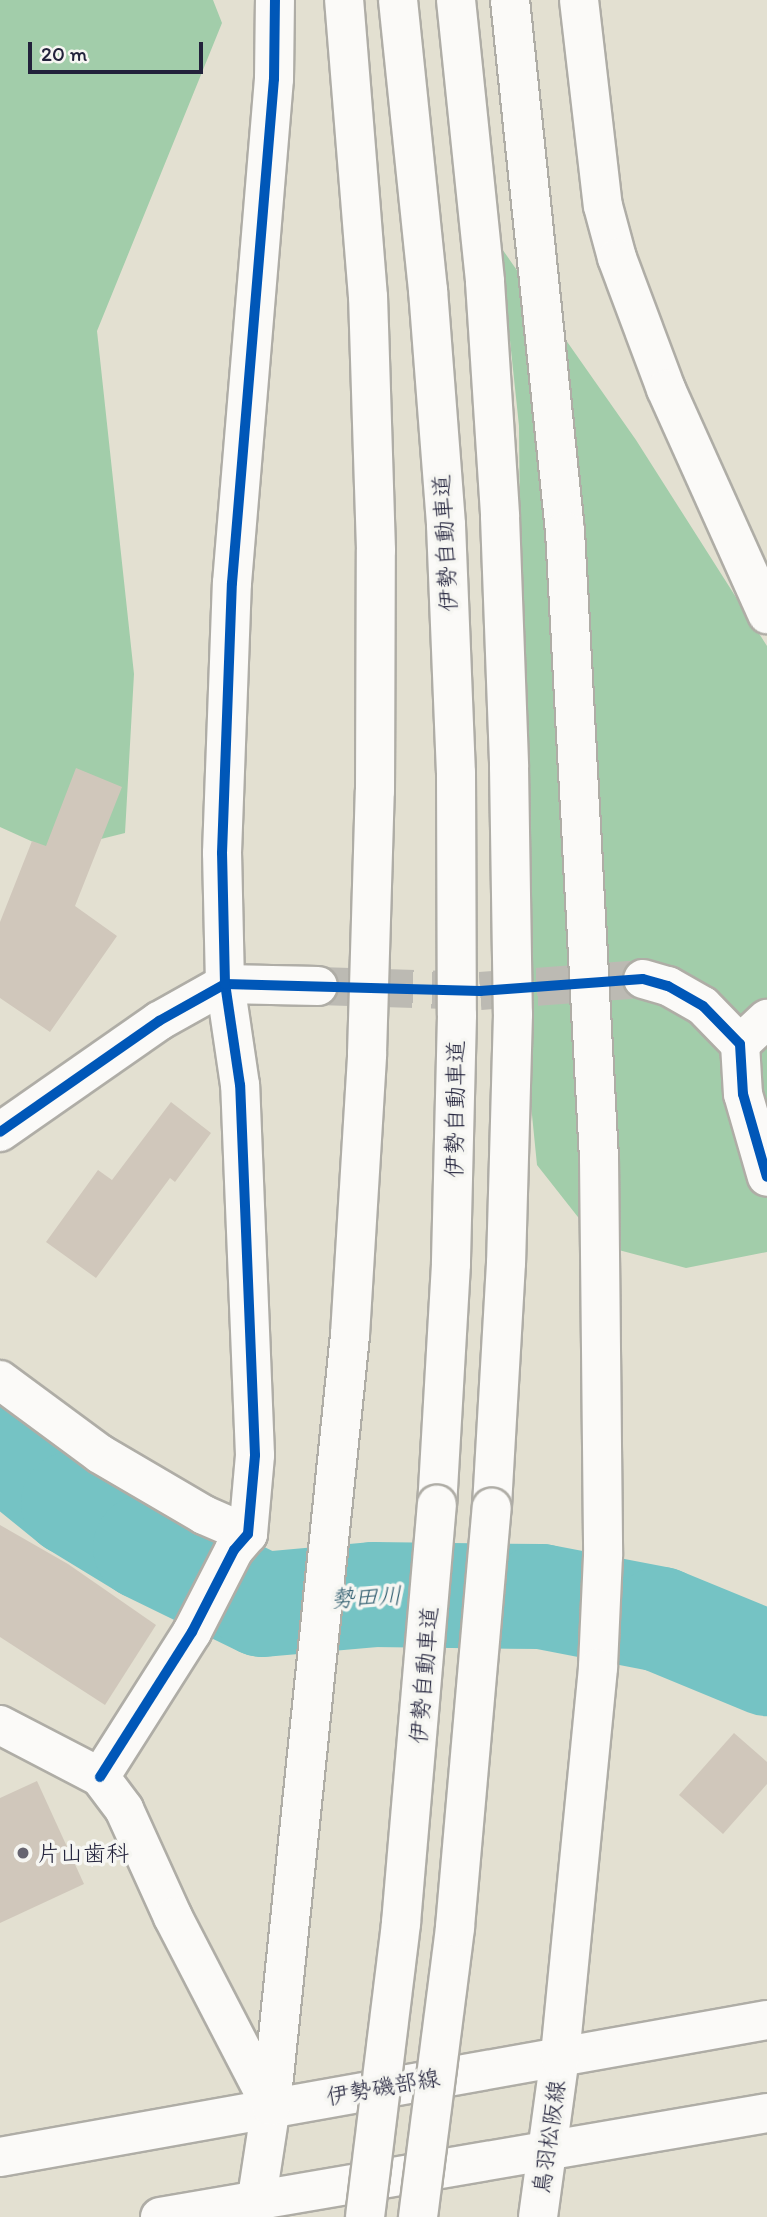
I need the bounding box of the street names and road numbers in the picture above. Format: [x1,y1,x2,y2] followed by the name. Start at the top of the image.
[428,473,462,613] street label: 伊勢自動車道
[440,1040,470,1178] street label: 伊勢自動車道
[404,1605,444,1745] street label: 伊勢自動車道
[324,2063,442,2111] street label: 伊勢磯部線
[527,2078,571,2196] street label: 鳥羽松阪線

